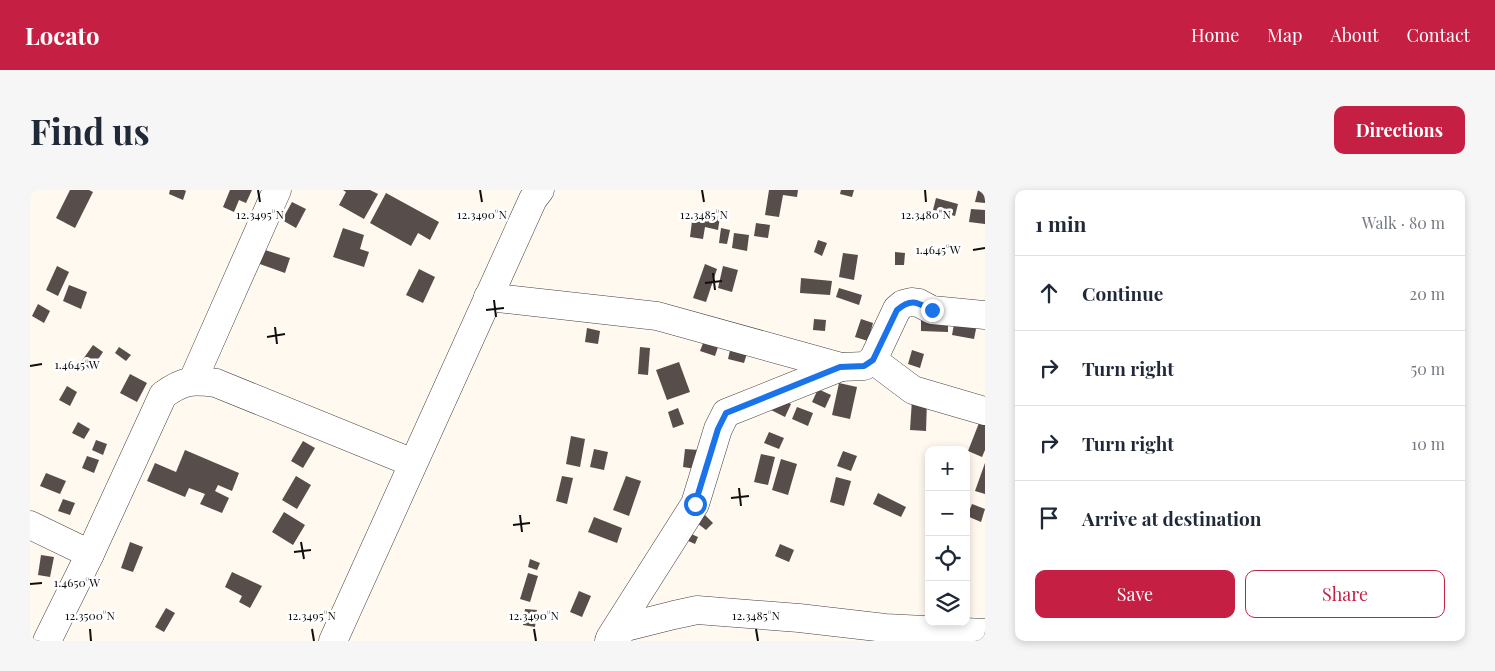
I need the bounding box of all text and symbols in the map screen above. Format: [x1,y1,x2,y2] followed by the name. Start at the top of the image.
[25,19,99,51] text: Locato
[1191,23,1239,47] text: Home
[1267,23,1302,47] text: Map
[1330,23,1379,47] text: About
[1407,23,1470,47] text: Contact
[1334,106,1465,154] button: Directions
[30,107,150,154] text: Find us
[236,206,285,222] text: 12.3495°N
[457,206,507,222] text: 12.3490°N
[680,206,729,222] text: 12.3485°N
[901,206,952,222] text: 12.3480°N
[1035,209,1086,237] text: 1 min
[1362,212,1445,233] text: Walk · 80 m
[915,241,961,257] text: 1.4645°W
[1035,279,1063,307] icon: ahead
[1082,280,1163,306] text: Continue
[1410,283,1445,304] text: 20 m
[921,299,944,322] route end
[1035,354,1063,382] icon: right
[1082,355,1174,381] text: Turn right
[54,356,100,372] text: 1.4645°W
[1411,358,1445,379] text: 50 m
[1035,429,1063,457] icon: right
[1082,430,1174,456] text: Turn right
[1411,433,1445,454] text: 10 m
[925,446,970,626] map controls
[925,446,970,491] button: +
[925,491,970,536] button: −
[684,493,707,516] route start
[1035,504,1063,532] icon: arrive
[1082,505,1262,531] text: Arrive at destination
[925,536,970,581] button: locate
[1035,570,1235,618] button: Save
[1245,570,1445,618] button: Share
[54,574,100,590] text: 1.4650°W
[925,581,970,626] button: layers
[65,607,116,623] text: 12.3500°N
[288,607,337,623] text: 12.3495°N
[509,607,559,623] text: 12.3490°N
[732,607,781,623] text: 12.3485°N

